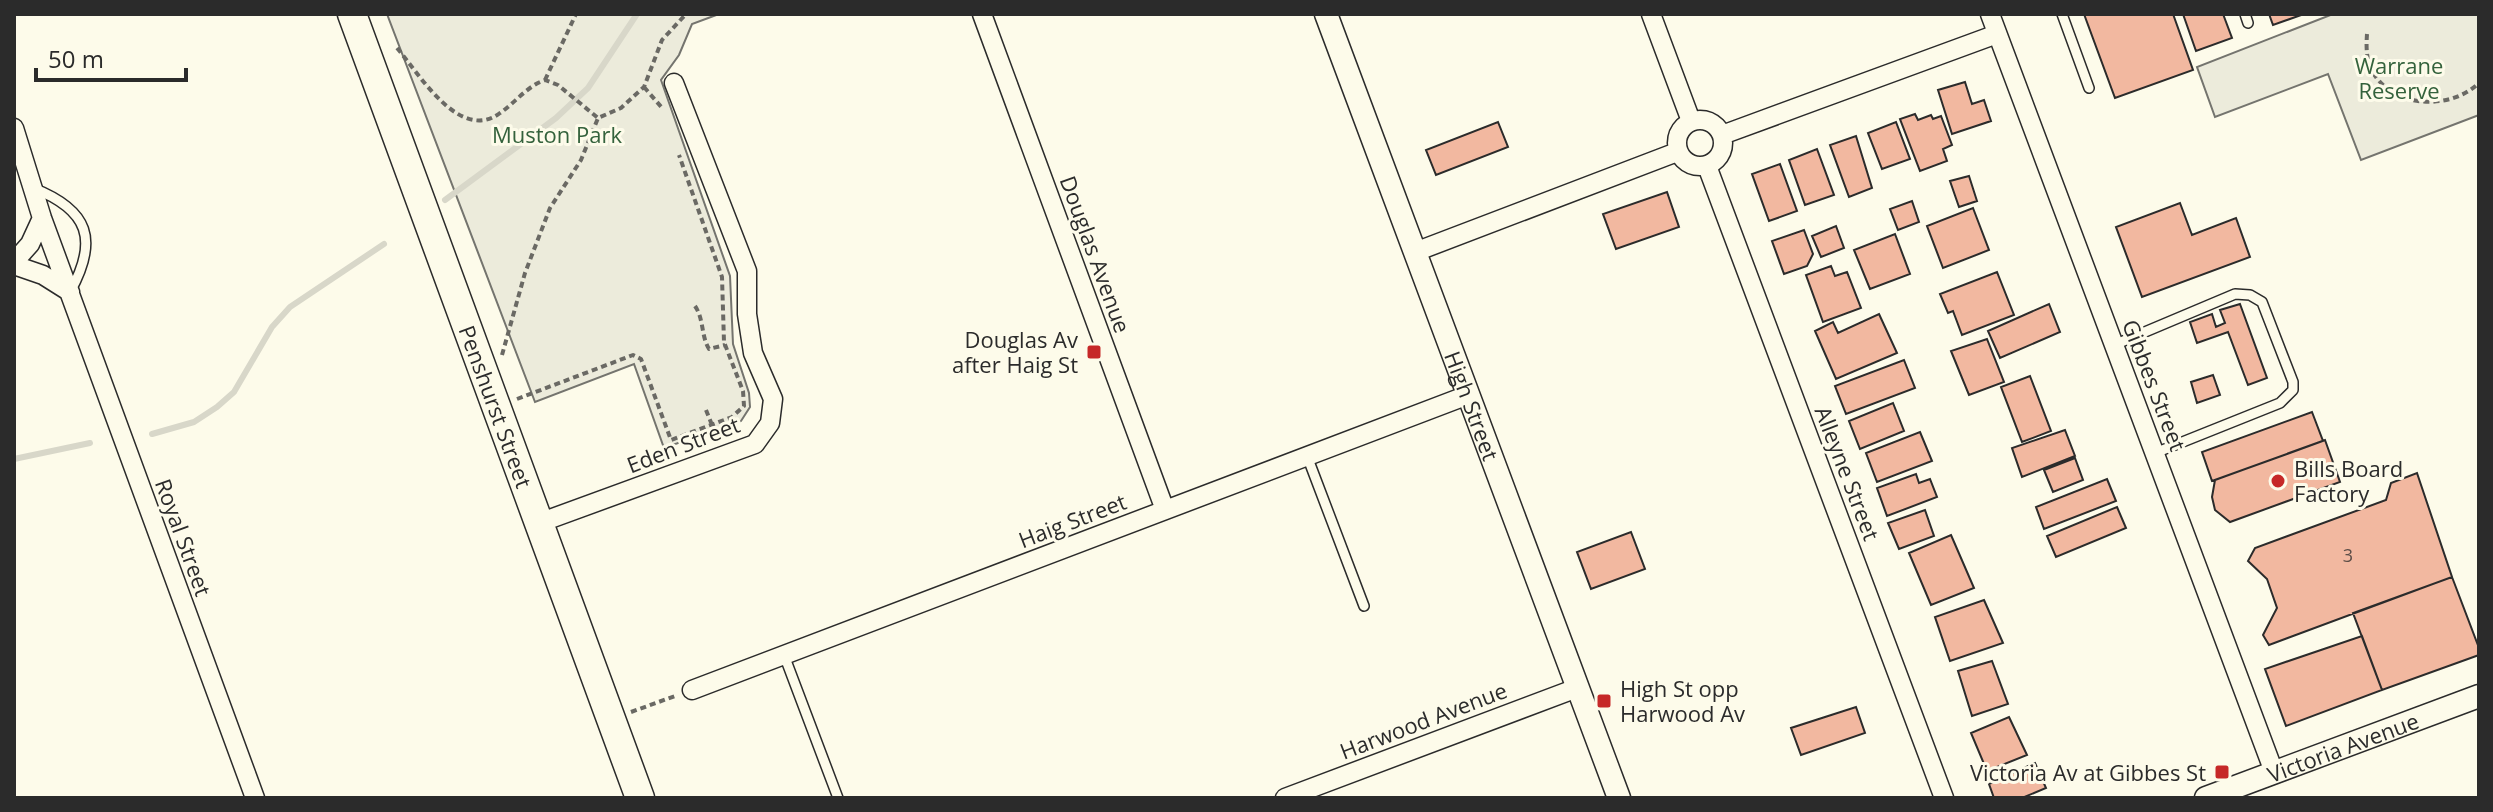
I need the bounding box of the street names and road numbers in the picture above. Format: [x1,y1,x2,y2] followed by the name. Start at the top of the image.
[1054,171,1138,337] street label: Douglas Avenue
[2116,315,2194,455] street label: Gibbes Street
[453,321,540,492] street label: Penshurst Street
[1438,347,1506,465] street label: High Street
[1809,402,1887,545] street label: Alleyne Street
[622,409,744,479] street label: Eden Street
[149,474,219,600] street label: Royal Street
[1014,486,1130,554] street label: Haig Street
[1335,674,1511,766] street label: Harwood Avenue
[2263,705,2423,789] street label: Victoria Avenue

